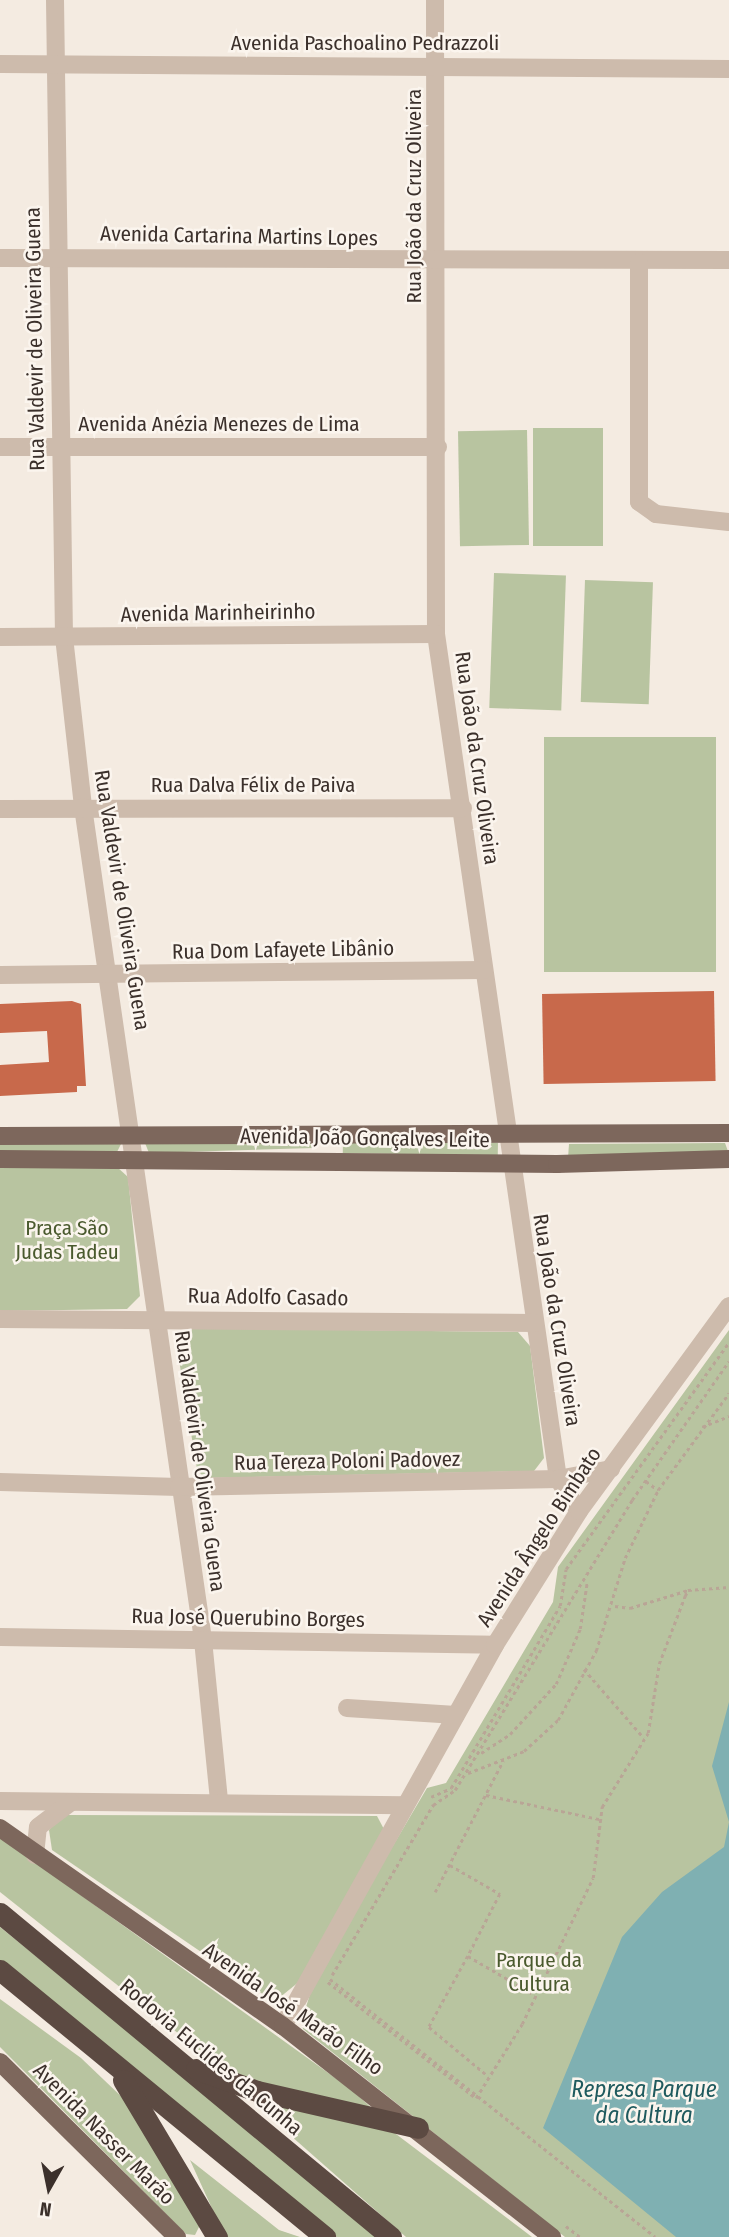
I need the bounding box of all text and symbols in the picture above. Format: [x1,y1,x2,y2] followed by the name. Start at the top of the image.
[231,30,499,56] street label: Avenida Paschoalino Pedrazzoli
[401,89,427,303] street label: Rua João da Cruz Oliveira
[20,207,50,471] street label: Rua Valdevir de Oliveira Guena
[100,221,378,251] street label: Avenida Cartarina Martins Lopes
[78,411,360,437] street label: Avenida Anézia Menezes de Lima
[120,599,316,627] street label: Avenida Marinheirinho
[450,650,504,866] street label: Rua João da Cruz Oliveira
[89,768,155,1032] street label: Rua Valdevir de Oliveira Guena
[151,772,355,798] street label: Rua Dalva Félix de Paiva
[172,935,394,965] street label: Rua Dom Lafayete Libânio
[240,1123,490,1153] street label: Avenida João Gonçalves Leite
[528,1212,586,1428] street label: Rua João da Cruz Oliveira
[15,1215,119,1265] park label: Praça São Judas Tadeu
[187,1283,349,1311] street label: Rua Adolfo Casado
[169,1329,231,1593] street label: Rua Valdevir de Oliveira Guena
[472,1443,606,1631] street label: Avenida Ângelo Bimbato
[234,1446,460,1476] street label: Rua Tereza Poloni Padovez
[131,1603,365,1633] street label: Rua José Querubino Borges
[198,1937,388,2081] street label: Avenida José Marão Filho
[496,1947,582,1997] park label: Parque da Cultura
[115,1973,307,2141] street label: Rodovia Euclides da Cunha
[28,2058,180,2210] street label: Avenida Nasser Marão
[571,2075,717,2129] water label: Represa Parque da Cultura
[14,2153,84,2223] north arrow

